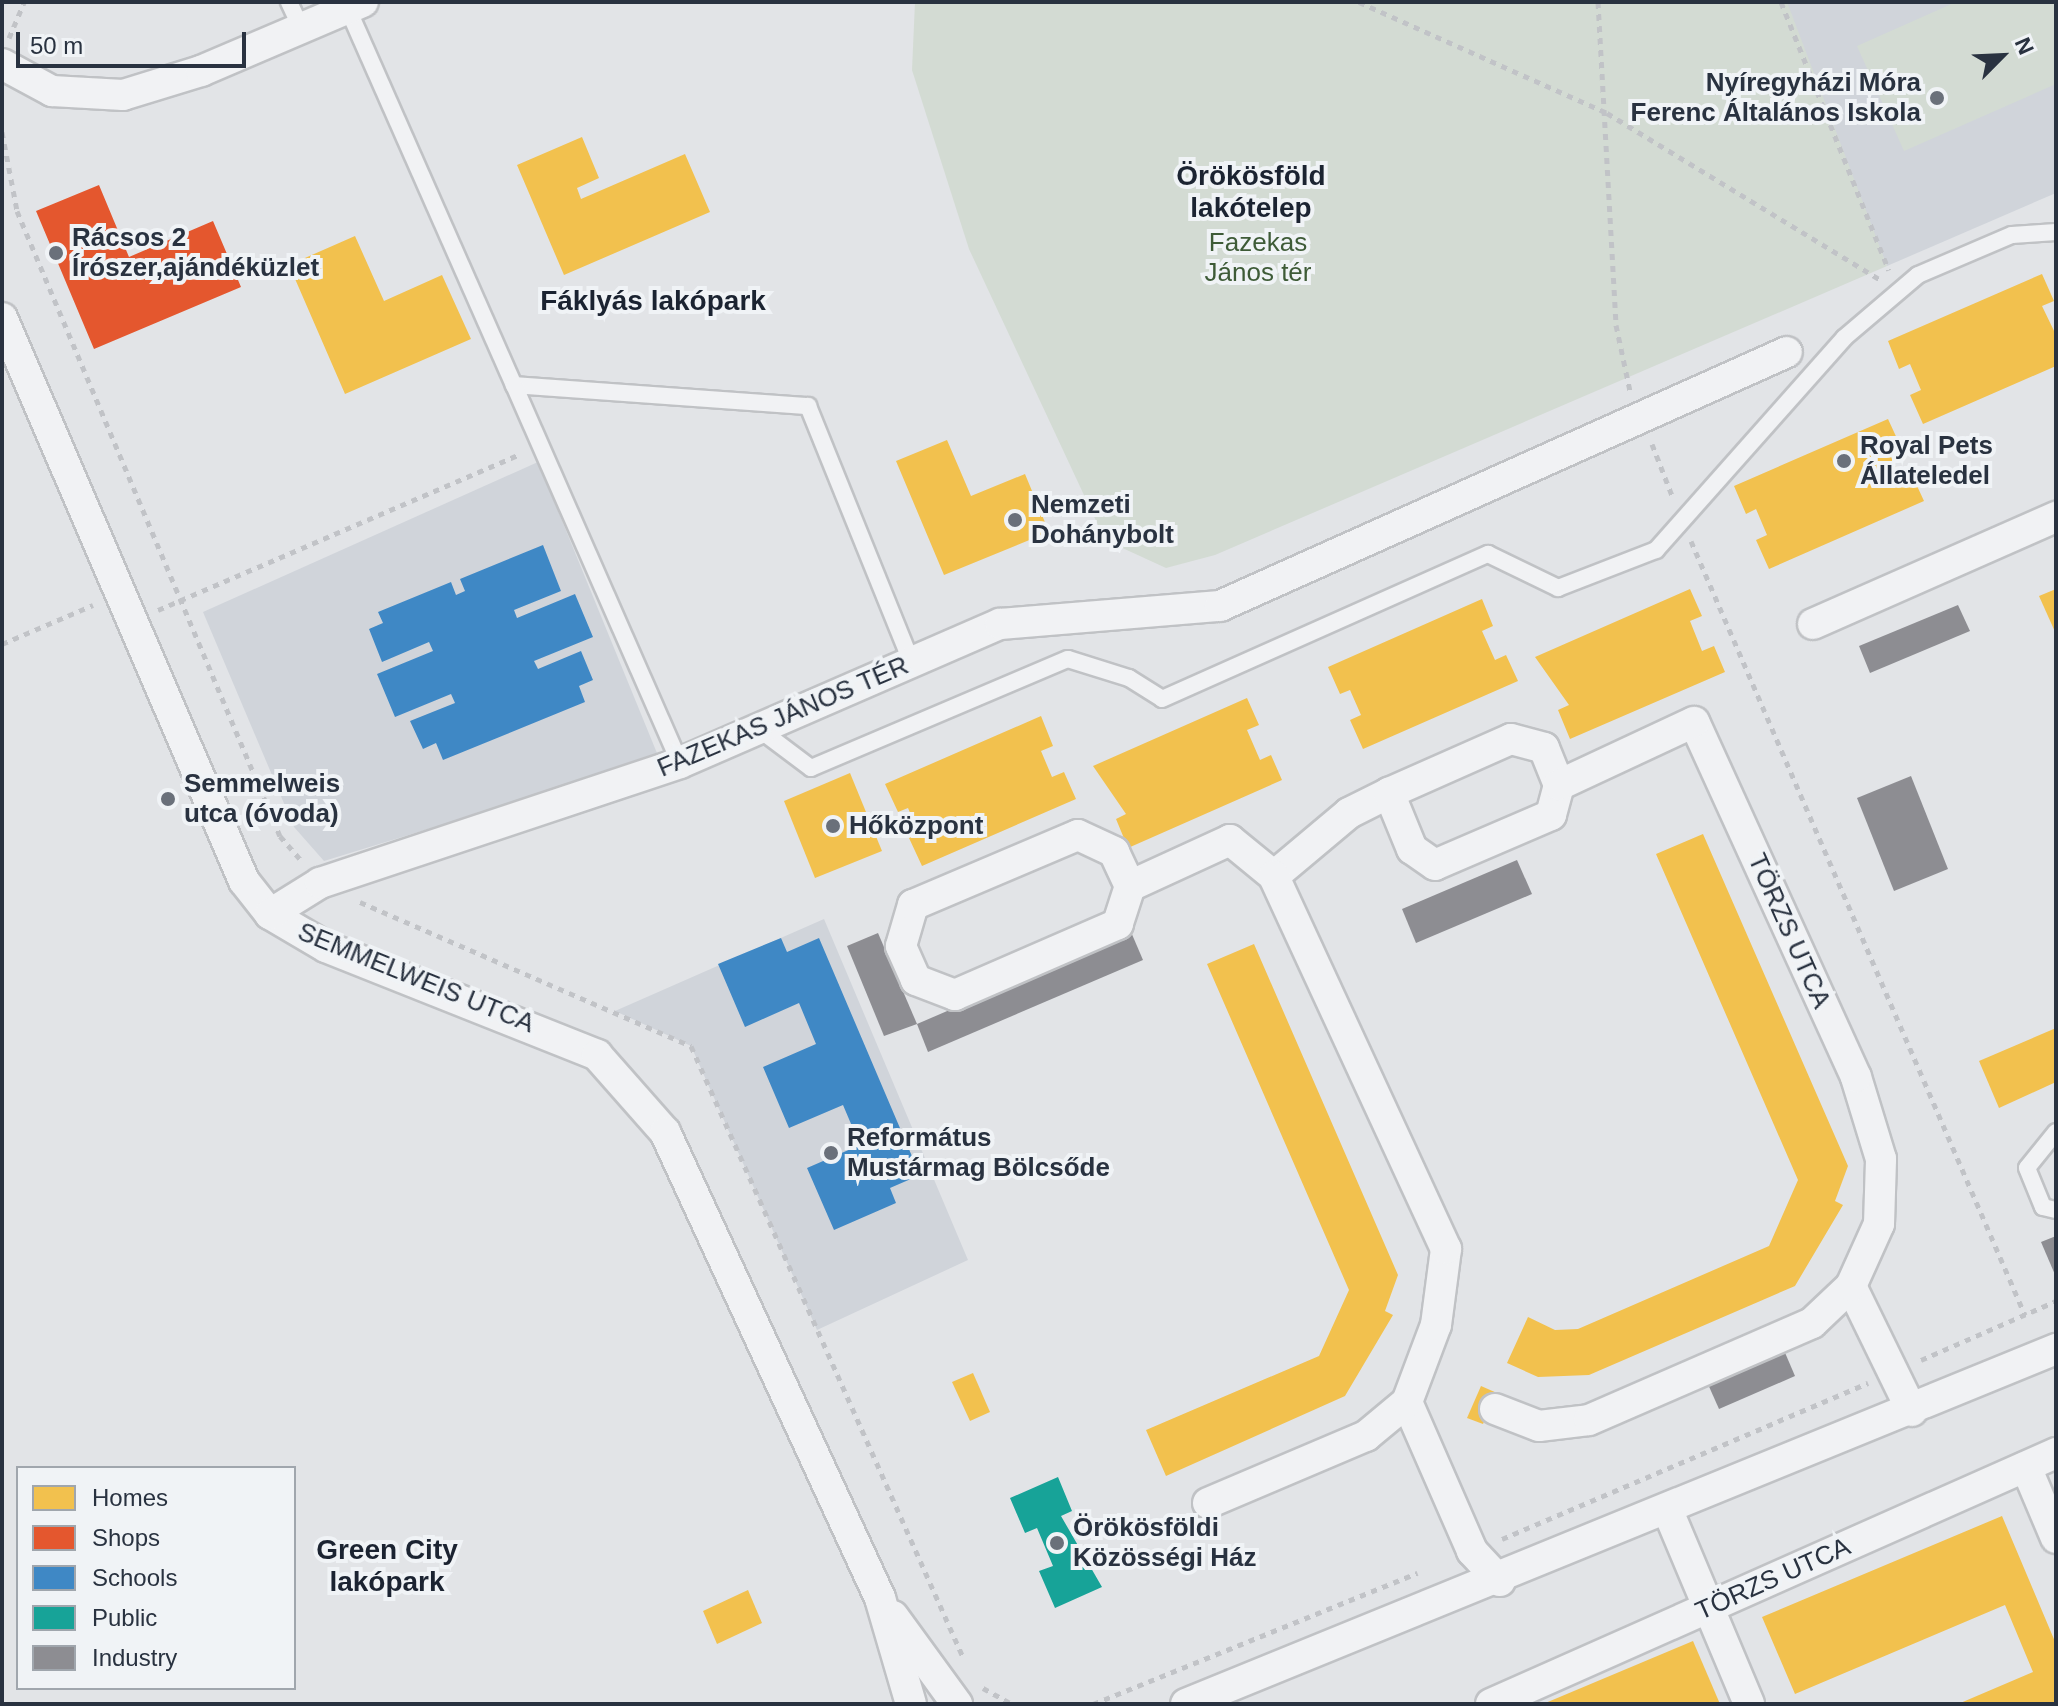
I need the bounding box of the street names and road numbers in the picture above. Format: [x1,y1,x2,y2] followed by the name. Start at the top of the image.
[653,650,913,784] street label: FAZEKAS JÁNOS TÉR
[1741,849,1837,1013] street label: TÖRZS UTCA
[293,916,539,1040] street label: SEMMELWEIS UTCA
[1691,1531,1855,1627] street label: TÖRZS UTCA

